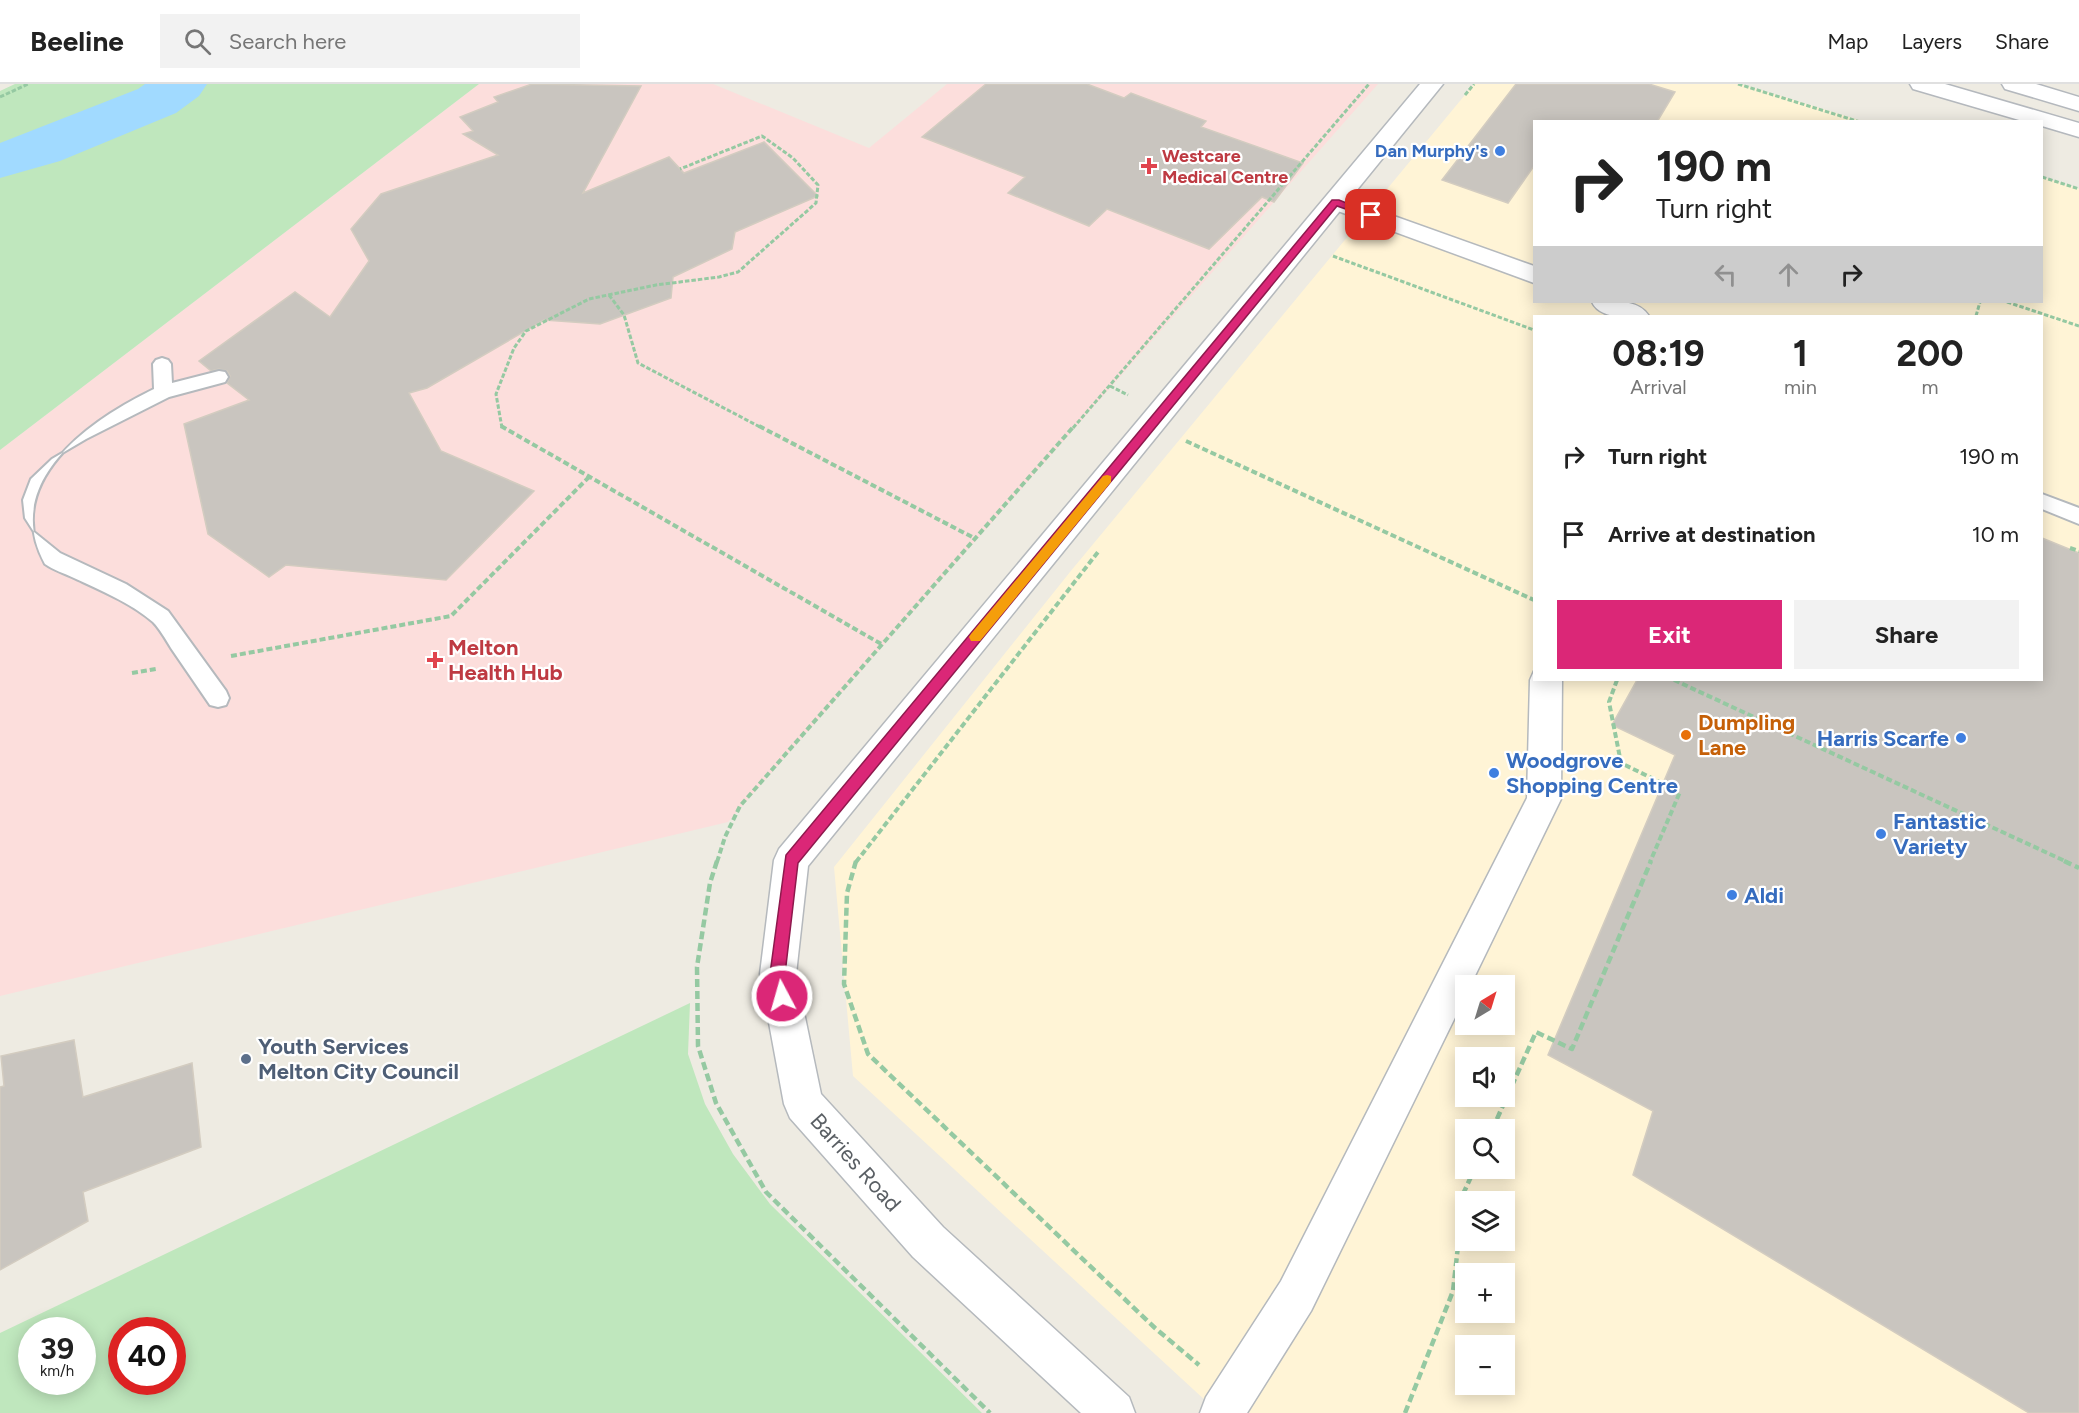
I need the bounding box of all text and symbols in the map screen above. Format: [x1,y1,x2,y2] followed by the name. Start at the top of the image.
[160,14,580,68] search box
[30,24,124,58] text: Beeline
[181,25,214,58] icon: search
[229,28,346,55] text: Search here
[1828,29,1868,54] text: Map
[1901,29,1962,54] text: Layers
[1995,29,2049,54] text: Share
[1375,140,1489,162] place label: Dan Murphy's
[1656,141,1772,192] text: 190 m
[1493,144,1507,158] marker: Dan Murphy's
[1557,144,1635,222] icon: right
[1162,145,1288,188] place label: Westcare Medical Centre
[1140,157,1158,175] marker: Westcare Medical Centre
[1345,189,1396,240] pin
[1656,192,1772,225] text: Turn right
[1354,198,1387,231] icon: arrive
[1709,258,1742,291] icon: left
[1772,258,1805,291] icon: ahead
[1835,258,1868,291] icon: right
[1612,332,1705,375] text: 08:19
[1793,332,1808,375] text: 1
[1896,332,1964,375] text: 200
[1630,375,1687,399] text: Arrival
[1784,375,1817,399] text: min
[1921,375,1938,399] text: m
[1557,440,1590,473] icon: right
[1608,443,1707,470] text: Turn right
[1959,443,2019,470] text: 190 m
[1557,518,1590,551] icon: arrive
[1608,521,1816,548] text: Arrive at destination
[1972,521,2019,548] text: 10 m
[1557,600,1782,669] button: Exit
[1794,600,2019,669] button: Share
[448,634,563,686] place label: Melton Health Hub
[426,651,444,669] marker: Melton Health Hub
[1698,709,1795,761] place label: Dumpling Lane
[1817,725,1949,752] place label: Harris Scarfe
[1679,728,1693,742] marker: Dumpling Lane
[1954,731,1968,745] marker: Harris Scarfe
[1506,747,1678,799] place label: Woodgrove Shopping Centre
[1487,766,1501,780] marker: Woodgrove Shopping Centre
[1893,808,1986,860] place label: Fantastic Variety
[1874,827,1888,841] marker: Fantastic Variety
[1744,882,1784,909] place label: Aldi
[1725,888,1739,902] marker: Aldi
[750,964,814,1028] position arrow
[1455,975,1515,1035] north arrow
[1455,975,1515,1395] map controls
[258,1033,459,1085] place label: Youth Services Melton City Council
[1455,1047,1515,1107] button: sound
[239,1052,253,1066] marker: Youth Services Melton City Council
[804,1108,907,1217] street label: Barries Road
[1455,1119,1515,1179] button: search
[1455,1191,1515,1251] button: layers
[1455,1263,1515,1323] button: +
[108,1317,186,1395] speed limit sign: 40
[40,1330,74,1367] text: 39
[1455,1335,1515,1395] button: −
[40,1362,74,1380] text: km/h

